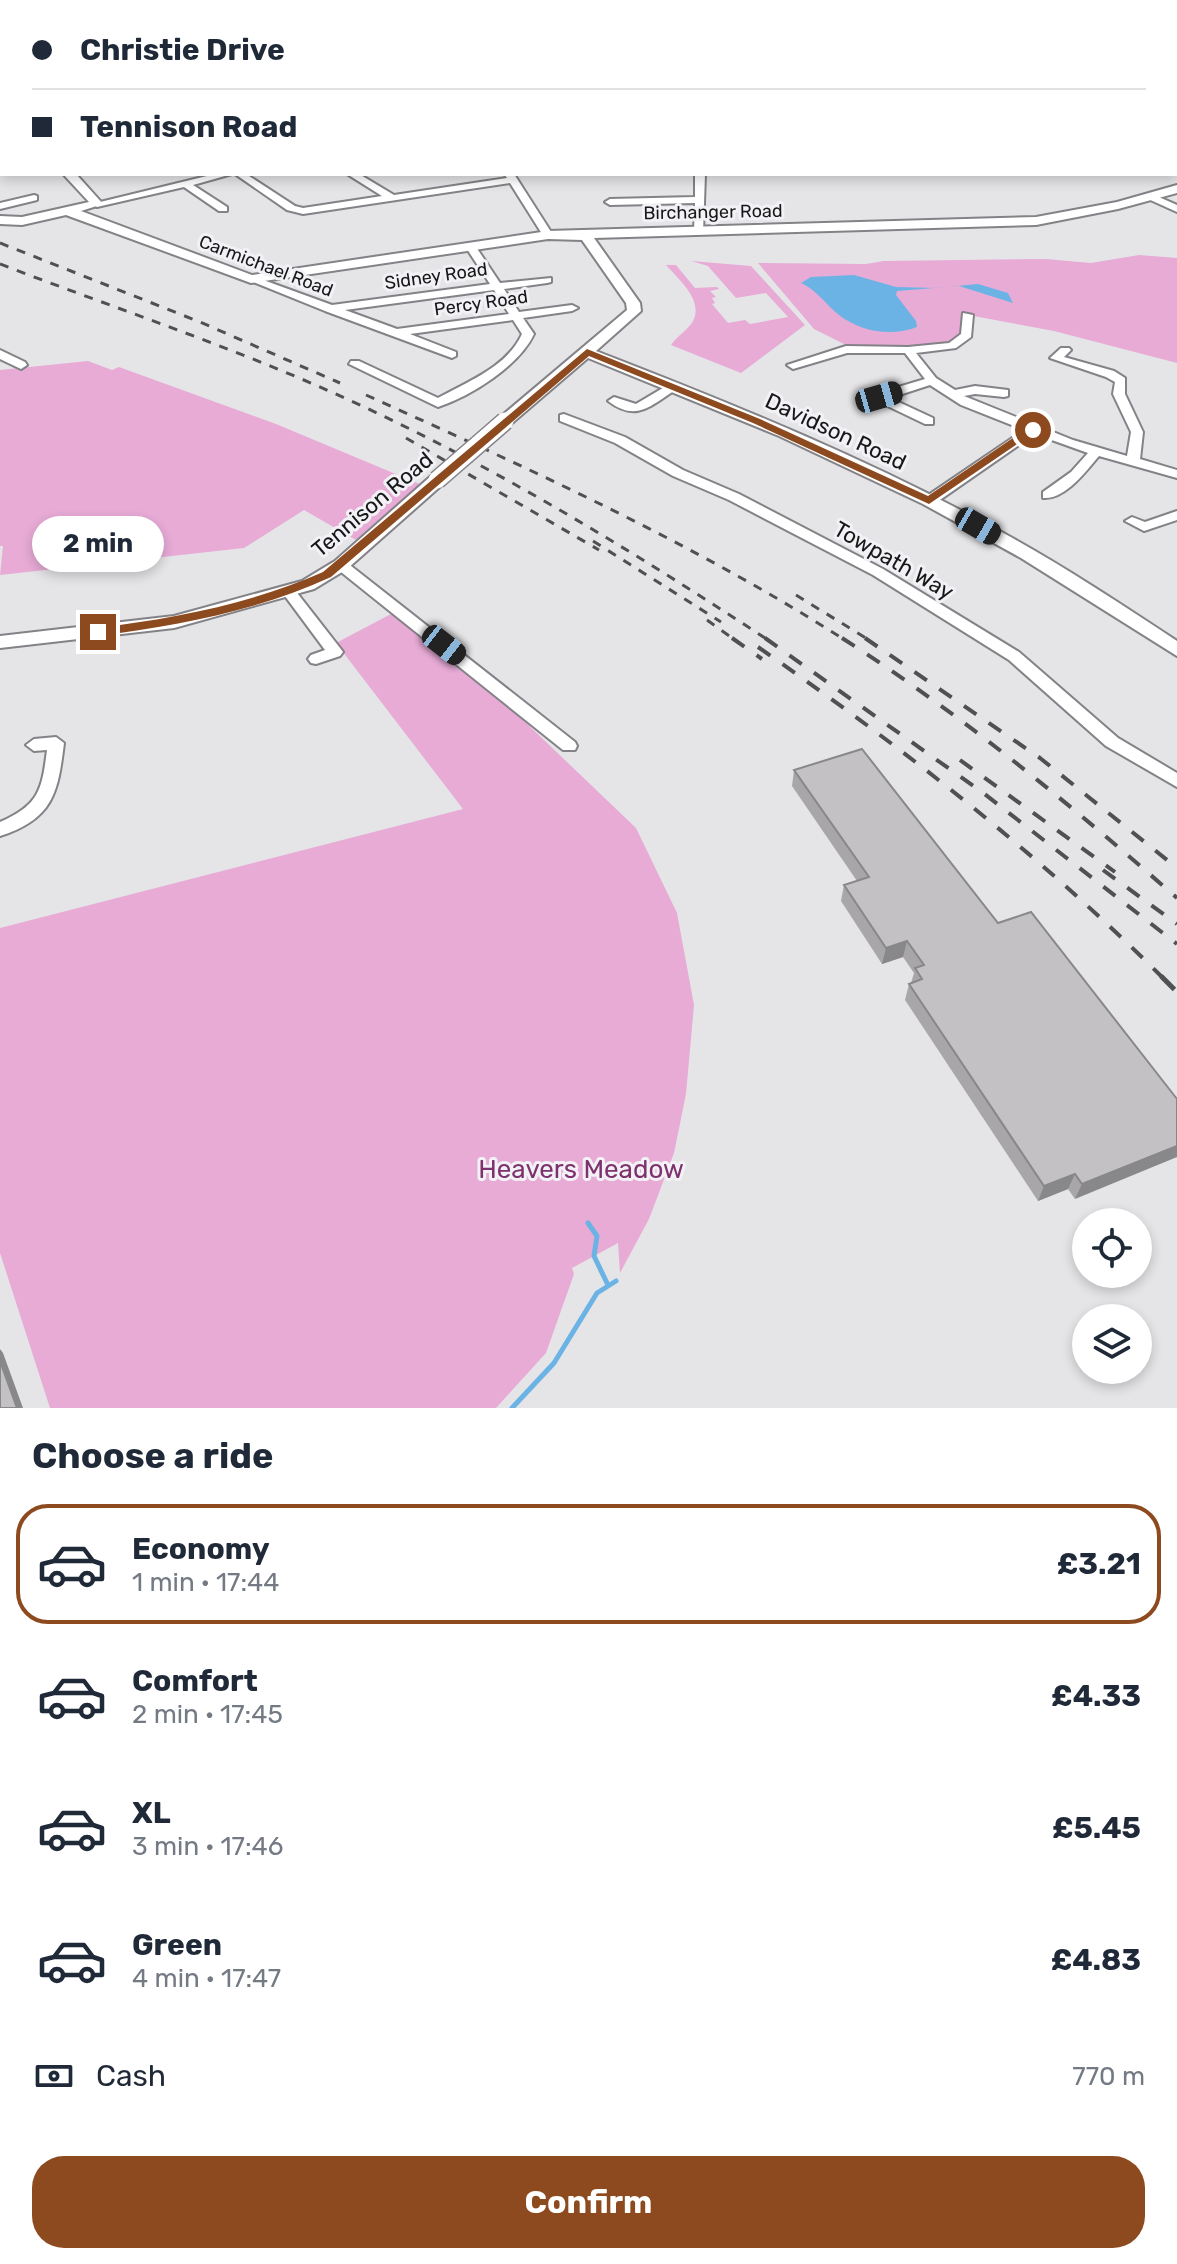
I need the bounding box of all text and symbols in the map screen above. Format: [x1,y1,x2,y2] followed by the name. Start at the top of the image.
[80,32,285,68] text: Christie Drive
[80,109,297,145] text: Tennison Road
[643,200,783,224] street label: Birchanger Road
[196,230,336,302] street label: Carmichael Road
[383,258,489,294] street label: Sidney Road
[433,286,529,320] street label: Percy Road
[853,379,905,415] car
[761,387,911,476] street label: Davidson Road
[1015,412,1051,448] route start
[306,446,438,563] street label: Tennison Road
[951,504,1005,548] car
[829,515,959,606] street label: Towpath Way
[32,516,164,572] callout: 2 min
[63,528,133,559] text: 2 min
[80,614,116,650] route end
[418,621,470,669] car
[478,1154,684,1185] park label: Heavers Meadow
[1072,1208,1152,1384] map controls
[1072,1208,1152,1288] button: locate
[1072,1304,1152,1384] button: layers
[32,1434,273,1477] text: Choose a ride
[36,1528,108,1600] icon: car
[132,1531,270,1567] text: Economy
[1057,1546,1141,1582] text: £3.21
[132,1567,279,1598] text: 1 min · 17:44
[36,1660,108,1732] icon: car
[132,1663,258,1699] text: Comfort
[1051,1678,1141,1714] text: £4.33
[132,1699,283,1730] text: 2 min · 17:45
[36,1792,108,1864] icon: car
[132,1795,171,1831] text: XL
[1052,1810,1141,1846] text: £5.45
[132,1831,283,1862] text: 3 min · 17:46
[36,1924,108,1996] icon: car
[132,1927,222,1963] text: Green
[1051,1942,1141,1978] text: £4.83
[132,1963,281,1994] text: 4 min · 17:47
[32,2054,76,2098] icon: cash
[96,2058,166,2094] text: Cash
[1072,2061,1145,2092] text: 770 m
[32,2156,1145,2248] button: Confirm

